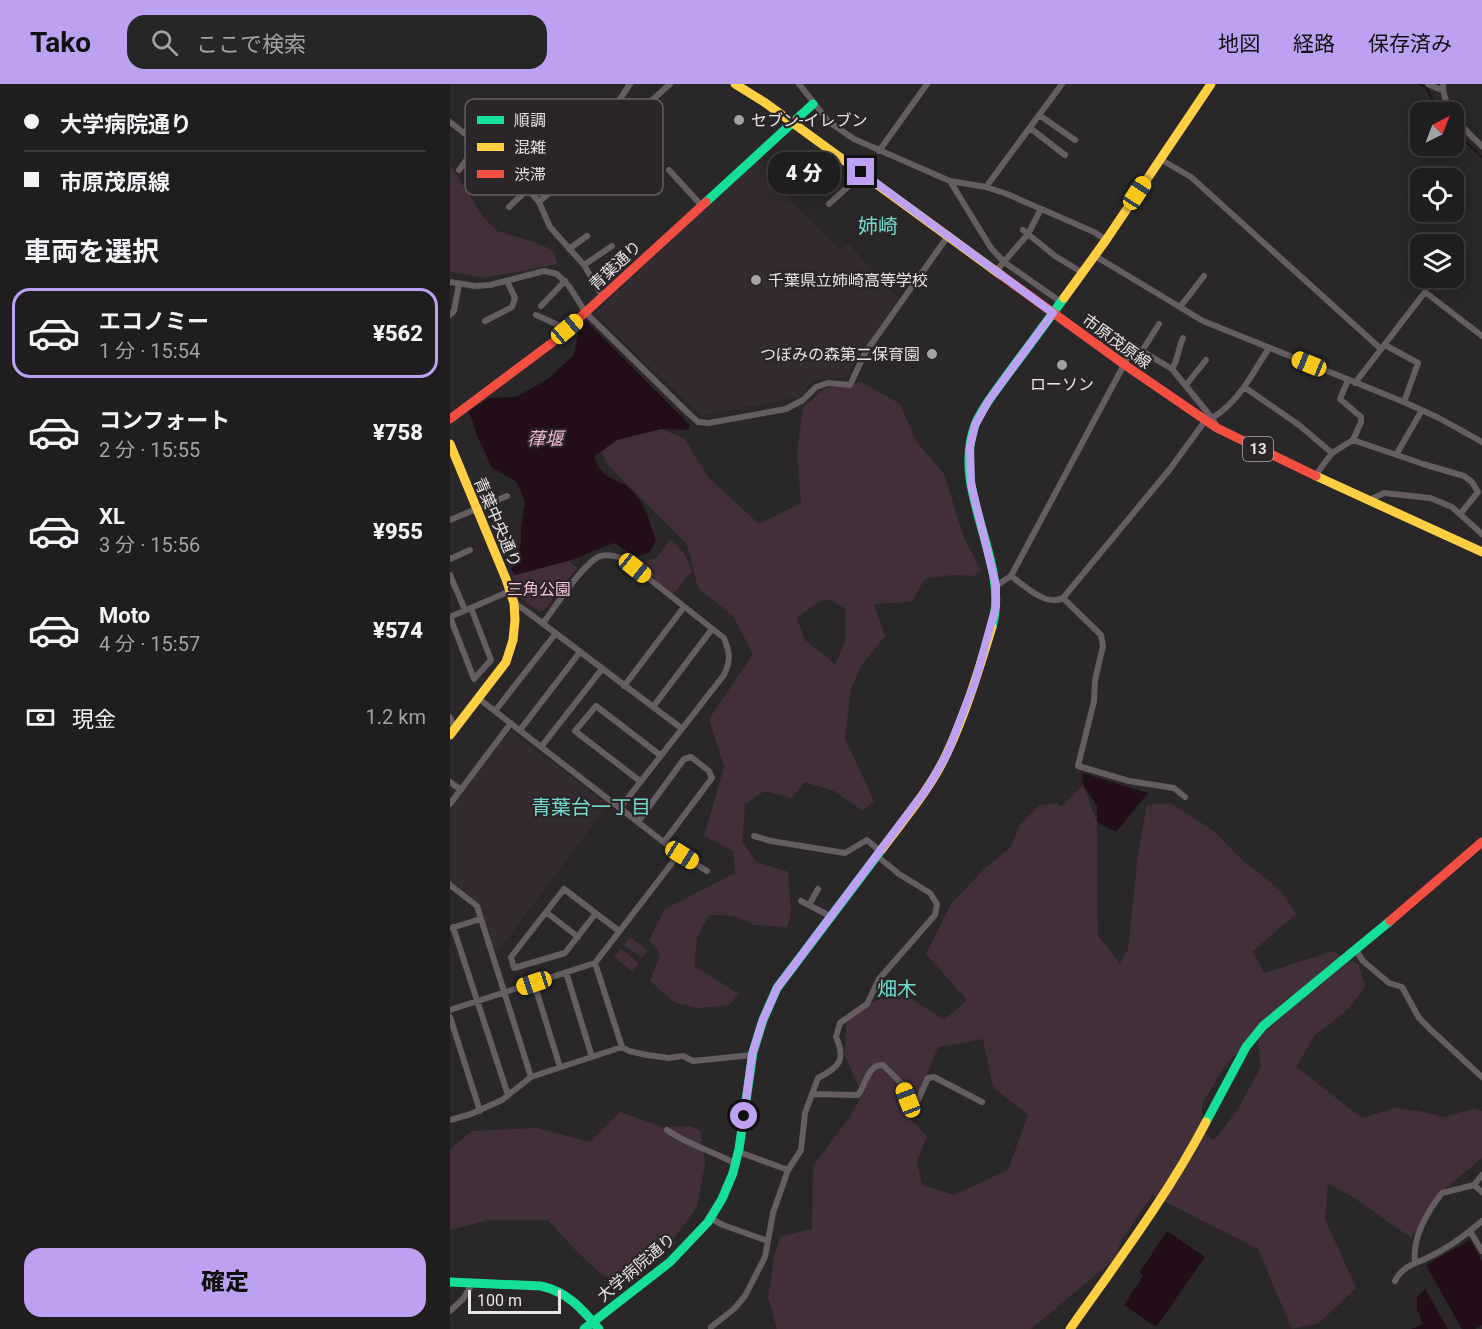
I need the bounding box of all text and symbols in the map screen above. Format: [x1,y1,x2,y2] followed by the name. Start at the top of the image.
[127,15,547,69] search box
[30,26,91,59] text: Tako
[148,26,181,59] icon: search
[196,32,306,57] text: ここで検索
[1218,32,1260,56] text: 地図
[1293,32,1335,56] text: 経路
[1368,32,1452,56] text: 保存済み
[465,99,663,195] legend
[1410,102,1464,156] north arrow
[1410,102,1464,288] map controls
[514,111,546,130] text: 順調
[751,111,867,130] place label: セブン-イレブン
[60,112,192,137] text: 大学病院通り
[732,113,746,127] marker: セブン-イレブン
[514,138,546,157] text: 混雑
[768,151,840,193] callout: 4 分
[847,158,874,185] route end
[786,161,822,185] text: 4 分
[514,165,546,184] text: 渋滞
[1410,168,1464,222] button: locate
[60,170,170,195] text: 市原茂原線
[1120,173,1154,213] car
[858,214,898,238] district label: 姉崎
[1410,234,1464,288] button: layers
[24,236,159,268] text: 車両を選択
[585,237,645,294] street label: 青葉通り
[768,271,928,290] place label: 千葉県立姉崎高等学校
[749,273,763,287] marker: 千葉県立姉崎高等学校
[27,306,81,360] icon: car
[99,309,209,334] text: エコノミー
[1079,310,1155,373] street label: 市原茂原線
[547,311,587,347] car
[373,321,423,346] text: ¥562
[99,339,200,363] text: 1 分 · 15:54
[760,345,920,364] place label: つぼみの森第二保育園
[925,347,939,361] marker: つぼみの森第二保育園
[1289,349,1329,379] car
[1055,358,1069,372] marker: ローソン
[1030,375,1094,394] place label: ローソン
[27,405,81,459] icon: car
[99,408,230,433] text: コンフォート
[373,420,423,445] text: ¥758
[527,428,566,449] water label: 葎堰
[1243,437,1273,461] road number: 13
[99,438,200,462] text: 2 分 · 15:55
[470,474,525,570] street label: 青葉中央通り
[27,504,81,558] icon: car
[99,504,125,529] text: XL
[373,519,423,544] text: ¥955
[99,533,200,557] text: 3 分 · 15:56
[615,550,655,586] car
[507,580,571,599] park label: 三角公園
[27,603,81,657] icon: car
[99,603,150,628] text: Moto
[373,618,423,643] text: ¥574
[99,632,200,656] text: 4 分 · 15:57
[24,701,57,734] icon: cash
[366,705,426,729] text: 1.2 km
[72,707,116,732] text: 現金
[531,795,651,819] district label: 青葉台一丁目
[662,838,702,872] car
[514,969,554,997] car
[877,977,917,1001] district label: 畑木
[893,1080,923,1120] car
[730,1102,757,1129] route start
[593,1229,679,1306] street label: 大学病院通り
[24,1248,426,1317] button: 確定
[468,1287,561,1314] scale bar
[477,1291,522,1310] text: 100 m

